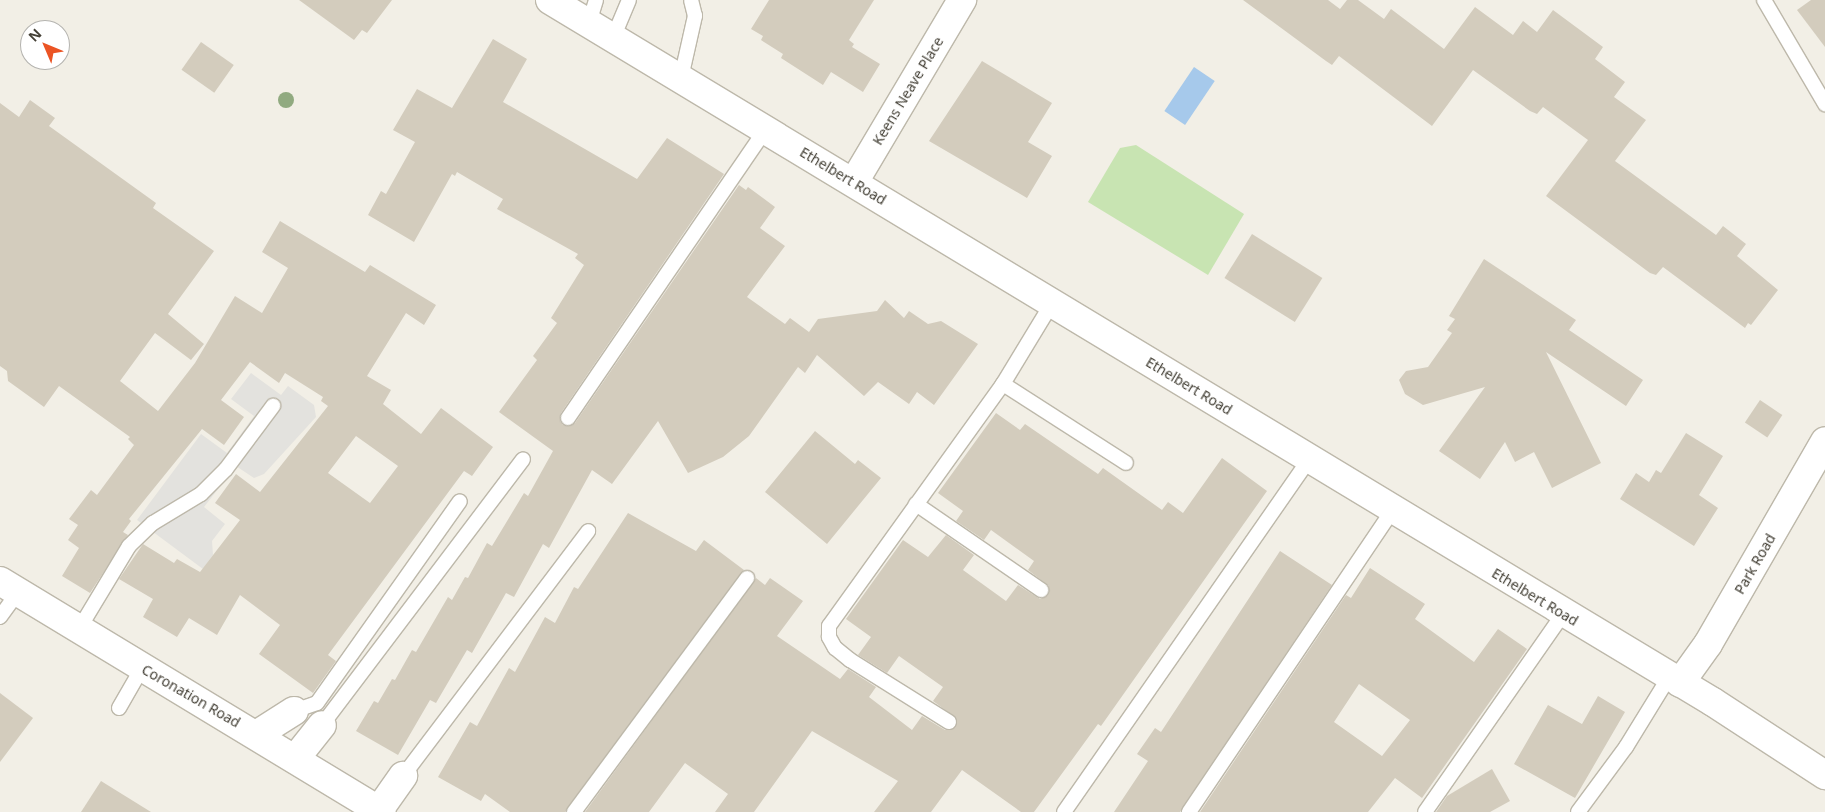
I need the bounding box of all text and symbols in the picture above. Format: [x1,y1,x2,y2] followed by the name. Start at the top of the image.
[20,20,70,70] north arrow
[24,24,45,45] text: N
[869,34,947,148] street label: Keens Neave Place
[797,144,889,208] street label: Ethelbert Road
[1143,354,1235,418] street label: Ethelbert Road
[1731,531,1779,597] street label: Park Road
[1489,565,1581,629] street label: Ethelbert Road
[139,661,243,731] street label: Coronation Road

